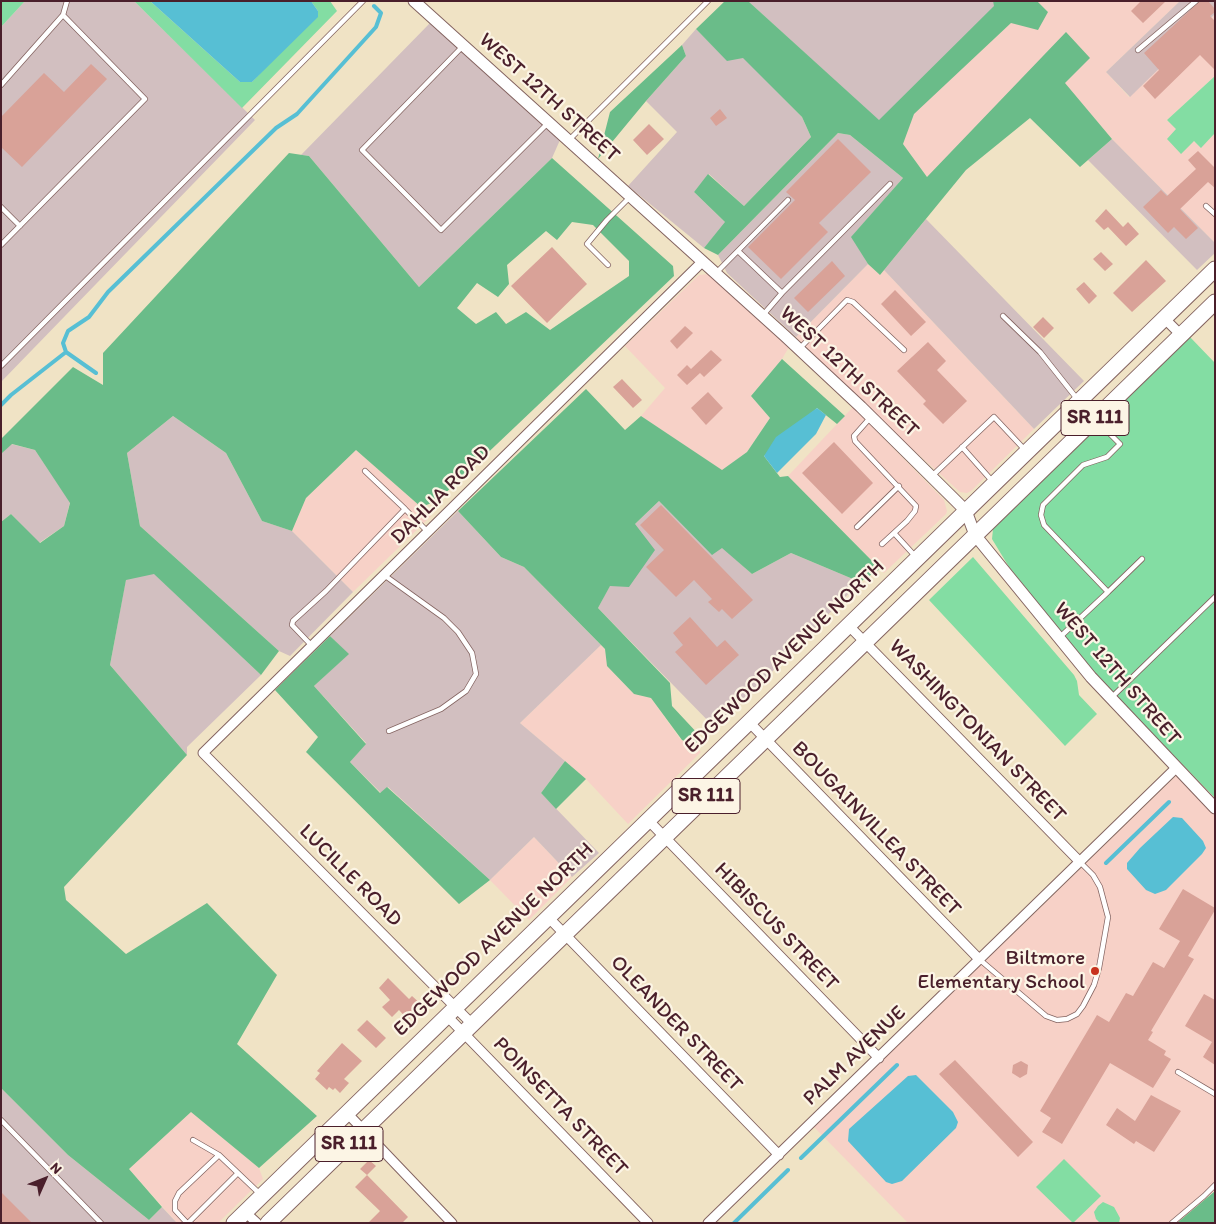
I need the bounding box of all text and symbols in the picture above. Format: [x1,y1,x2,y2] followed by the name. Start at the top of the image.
[473,28,625,168] street label: WEST 12TH STREET
[774,301,924,443] street label: WEST 12TH STREET
[1061,400,1129,436] road number: SR 111
[386,440,496,550] street label: DAHLIA ROAD
[680,555,890,759] street label: EDGEWOOD AVENUE NORTH
[1048,597,1186,751] street label: WEST 12TH STREET
[883,634,1071,828] street label: WASHINGTONIAN STREET
[786,736,966,922] street label: BOUGAINVILLEA STREET
[672,778,740,814] road number: SR 111
[293,819,407,933] street label: LUCILLE ROAD
[389,838,599,1042] street label: EDGEWOOD AVENUE NORTH
[708,858,844,996] street label: HIBISCUS STREET
[918,946,1085,996] place label: Biltmore Elementary School
[605,951,747,1097] street label: OLEANDER STREET
[1089,965,1101,977] marker: Biltmore Elementary School
[798,1001,912,1111] street label: PALM AVENUE
[487,1032,633,1182] street label: POINSETTA STREET
[315,1126,383,1162] road number: SR 111
[20,1154,70,1204] north arrow
[47,1159,66,1178] text: N

